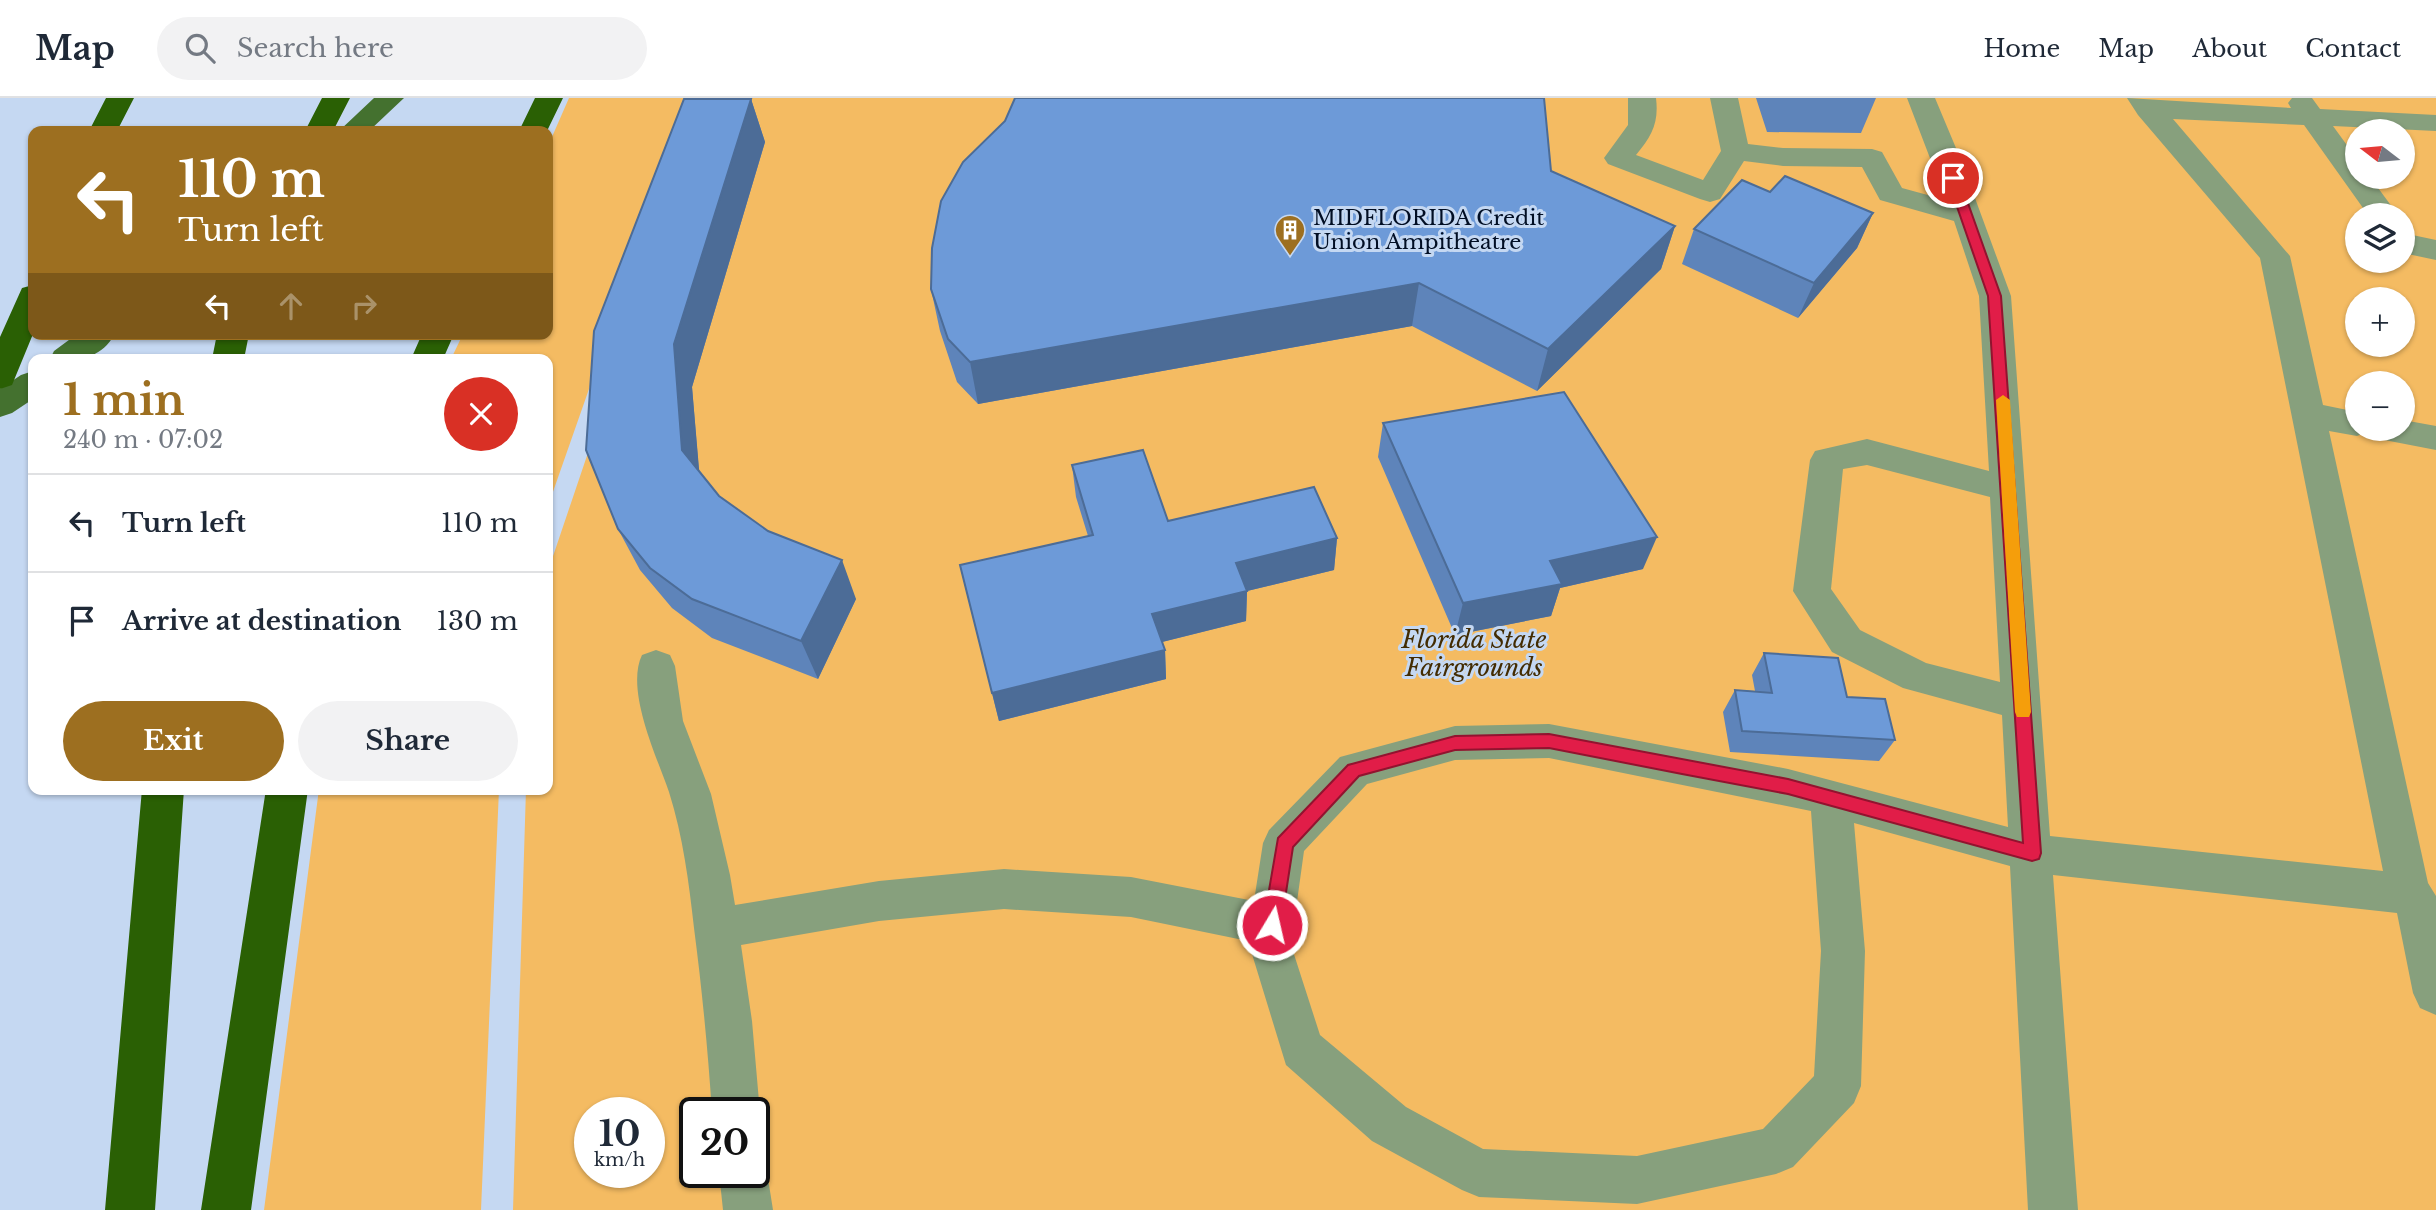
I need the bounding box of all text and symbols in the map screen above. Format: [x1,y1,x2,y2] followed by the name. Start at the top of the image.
[157,17,647,80] search box
[35,28,115,69] text: Map
[181,29,219,67] icon: search
[237,32,394,64] text: Search here
[1984,34,2060,63] text: Home
[2098,34,2154,63] text: Map
[2192,34,2267,63] text: About
[2305,34,2401,63] text: Contact
[2345,119,2415,189] north arrow
[2345,119,2415,441] map controls
[1923,148,1983,208] pin
[178,149,325,210] text: 110 m
[63,154,154,245] icon: left
[1934,159,1972,197] icon: arrive
[2345,203,2415,273] button: layers
[1313,205,1544,255] place label: MIDFLORIDA Credit Union Ampitheatre
[178,210,324,250] text: Turn left
[1273,213,1307,257] building icon: MIDFLORIDA Credit Union Ampitheatre
[199,287,237,325] icon: left
[272,287,310,325] icon: ahead
[345,287,383,325] icon: right
[2345,287,2415,357] button: +
[2345,371,2415,441] button: −
[63,374,185,426] text: 1 min
[444,377,518,451] button: close
[63,426,223,454] text: 240 m · 07:02
[63,504,101,542] icon: left
[122,507,246,539] text: Turn left
[441,507,518,539] text: 110 m
[63,602,101,640] icon: arrive
[122,605,402,637] text: Arrive at destination
[436,605,518,637] text: 130 m
[1401,625,1547,682] park label: Florida State Fairgrounds
[63,701,284,781] button: Exit
[298,701,518,781] button: Share
[1235,888,1309,962] position arrow
[679,1097,770,1188] speed limit sign: 20
[599,1112,640,1155] text: 10
[594,1149,645,1171] text: km/h

